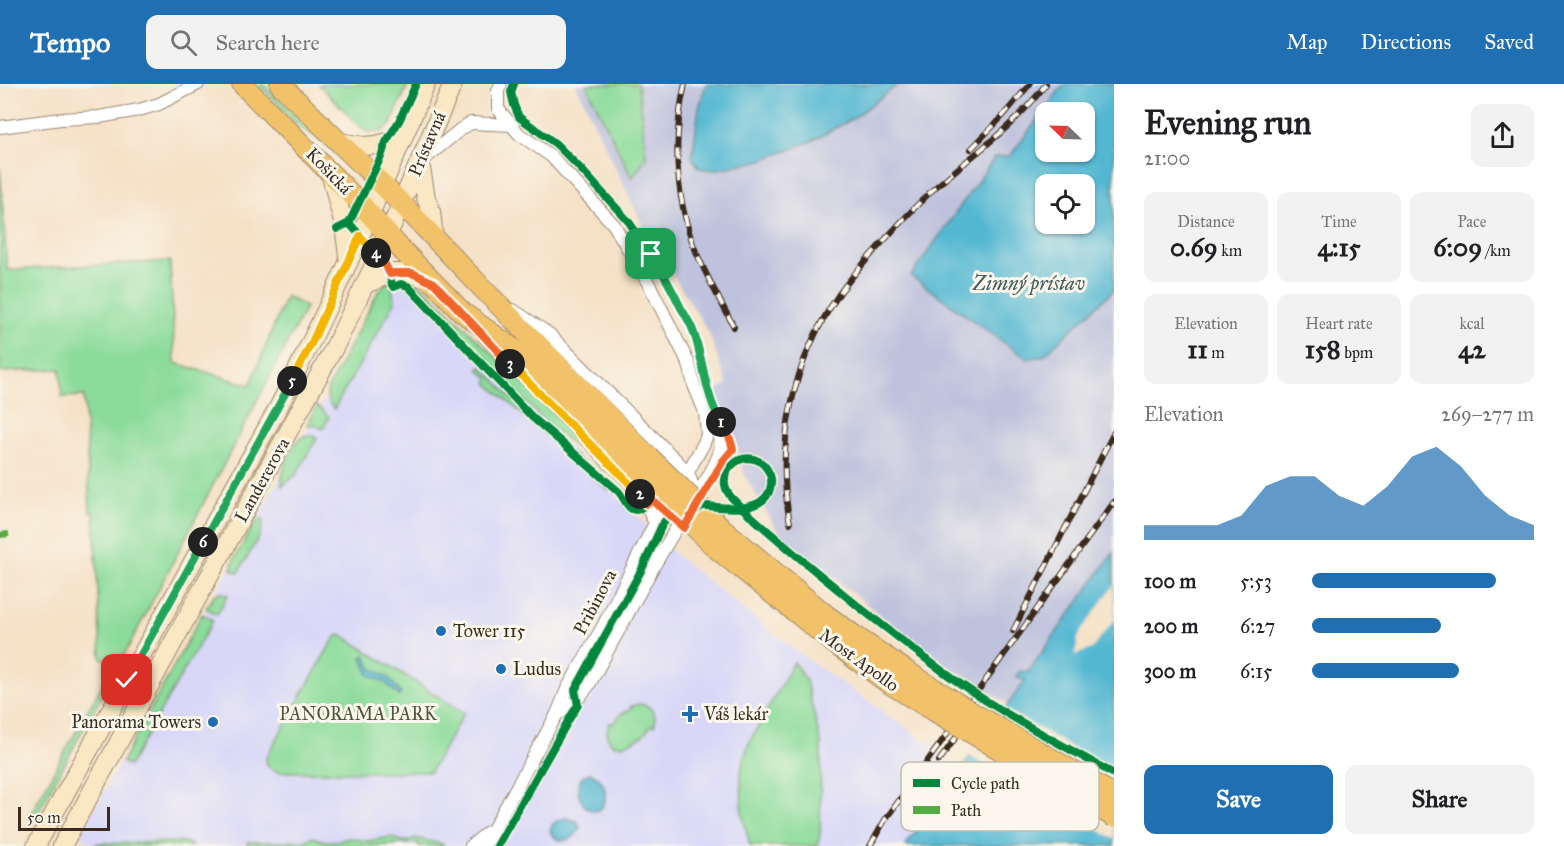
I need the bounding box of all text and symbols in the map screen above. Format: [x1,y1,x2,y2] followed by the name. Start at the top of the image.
[146,15,566,69] search box
[30,25,110,60] text: Tempo
[167,26,200,59] icon: search
[215,29,320,56] text: Search here
[1287,29,1328,55] text: Map
[1361,29,1451,55] text: Directions
[1484,29,1534,55] text: Saved
[1035,102,1095,162] north arrow
[1035,102,1095,234] map controls
[1144,103,1311,143] text: Evening run
[1471,104,1534,167] button: share
[404,108,451,180] street label: Prístavná
[301,143,357,199] street label: Košická
[1144,146,1190,170] text: 21:00
[1035,174,1095,234] button: locate
[1177,212,1235,231] text: Distance
[1321,212,1357,231] text: Time
[1457,212,1487,231] text: Pace
[625,228,676,279] pin
[1170,231,1218,263] text: 0.69
[1317,231,1361,263] text: 4:15
[1433,231,1482,263] text: 6:09
[634,237,667,270] icon: arrive
[361,238,391,268] pin: 4
[1218,241,1242,260] text: km
[1482,241,1511,260] text: /km
[372,243,380,262] text: 4
[972,271,1085,296] water label: Zimný prístav
[1174,314,1238,333] text: Elevation
[1305,314,1373,333] text: Heart rate
[1459,314,1485,333] text: kcal
[1187,333,1208,365] text: 11
[1305,333,1341,365] text: 158
[1458,333,1486,365] text: 42
[1208,343,1225,362] text: m
[1341,343,1373,362] text: bpm
[495,349,525,379] pin: 3
[507,354,513,373] text: 3
[277,366,307,396] pin: 5
[288,371,296,390] text: 5
[1144,402,1223,426] text: Elevation
[1441,402,1534,426] text: 269–277 m
[706,407,736,437] pin: 1
[718,412,724,431] text: 1
[230,434,294,526] street label: Landererova
[625,479,655,509] pin: 2
[636,484,644,503] text: 2
[188,527,218,557] pin: 6
[199,532,207,551] text: 6
[569,565,621,638] street label: Pribinova
[1144,569,1196,593] text: 100 m
[1240,569,1272,593] text: 5:53
[1144,614,1198,638] text: 200 m
[1240,614,1275,638] text: 6:27
[453,620,526,642] place label: Tower 115
[434,624,448,638] marker: Tower 115
[815,624,903,696] street label: Most Apollo
[101,654,152,705] pin
[513,658,561,680] place label: Ludus
[1144,659,1196,683] text: 300 m
[1240,659,1272,683] text: 6:15
[494,662,508,676] marker: Ludus
[110,663,143,696] icon: check
[279,703,438,725] park label: PANORAMA PARK
[703,703,768,725] place label: Váš lekár
[681,705,699,723] marker: Váš lekár
[71,711,201,733] place label: Panorama Towers
[206,715,220,729] marker: Panorama Towers
[901,762,1099,831] legend
[1144,765,1333,834] button: Save
[1345,765,1534,834] button: Share
[951,774,1020,793] text: Cycle path
[951,801,981,820] text: Path
[18,804,110,832] scale bar
[27,808,61,827] text: 50 m

